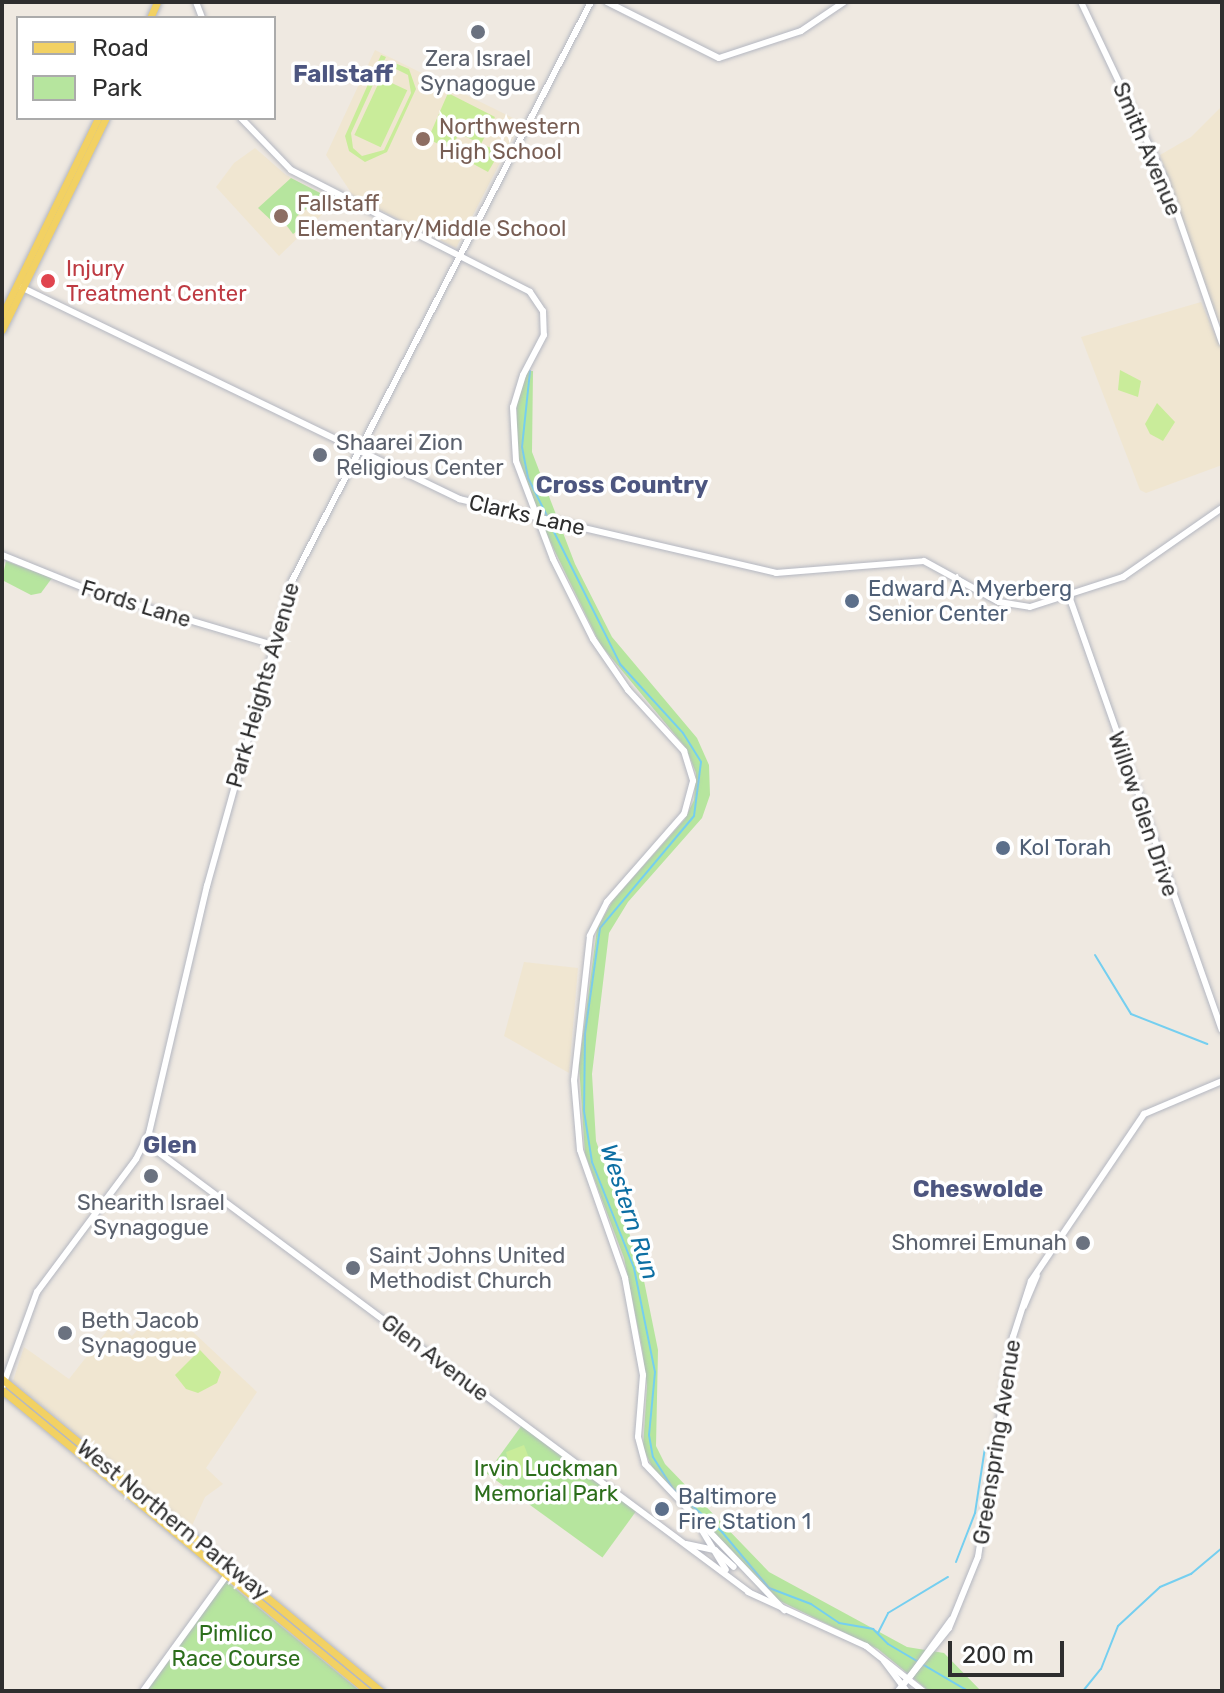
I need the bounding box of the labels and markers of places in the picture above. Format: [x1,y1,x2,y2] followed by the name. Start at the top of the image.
[469,23,487,41] marker: Zera Israel Synagogue
[420,45,536,96] place label: Zera Israel Synagogue
[439,113,581,164] place label: Northwestern High School
[414,130,432,148] marker: Northwestern High School
[297,190,566,242] place label: Fallstaff Elementary/Middle School
[272,207,290,225] marker: Fallstaff Elementary/Middle School
[66,255,247,306] place label: Injury Treatment Center
[37,270,59,292] marker: Injury Treatment Center
[336,429,504,480] place label: Shaarei Zion Religious Center
[311,446,329,464] marker: Shaarei Zion Religious Center
[868,575,1073,626] place label: Edward A. Myerberg Senior Center
[843,592,861,610] marker: Edward A. Myerberg Senior Center
[1019,835,1112,861] place label: Kol Torah
[994,839,1012,857] marker: Kol Torah
[142,1167,160,1185] marker: Shearith Israel Synagogue
[77,1189,225,1240] place label: Shearith Israel Synagogue
[892,1230,1067,1256] place label: Shomrei Emunah
[1074,1234,1092,1252] marker: Shomrei Emunah
[369,1242,565,1294] place label: Saint Johns United Methodist Church
[344,1259,362,1277] marker: Saint Johns United Methodist Church
[81,1307,199,1358] place label: Beth Jacob Synagogue
[56,1324,74,1342] marker: Beth Jacob Synagogue
[678,1483,811,1534] place label: Baltimore Fire Station 1
[653,1500,671,1518] marker: Baltimore Fire Station 1

